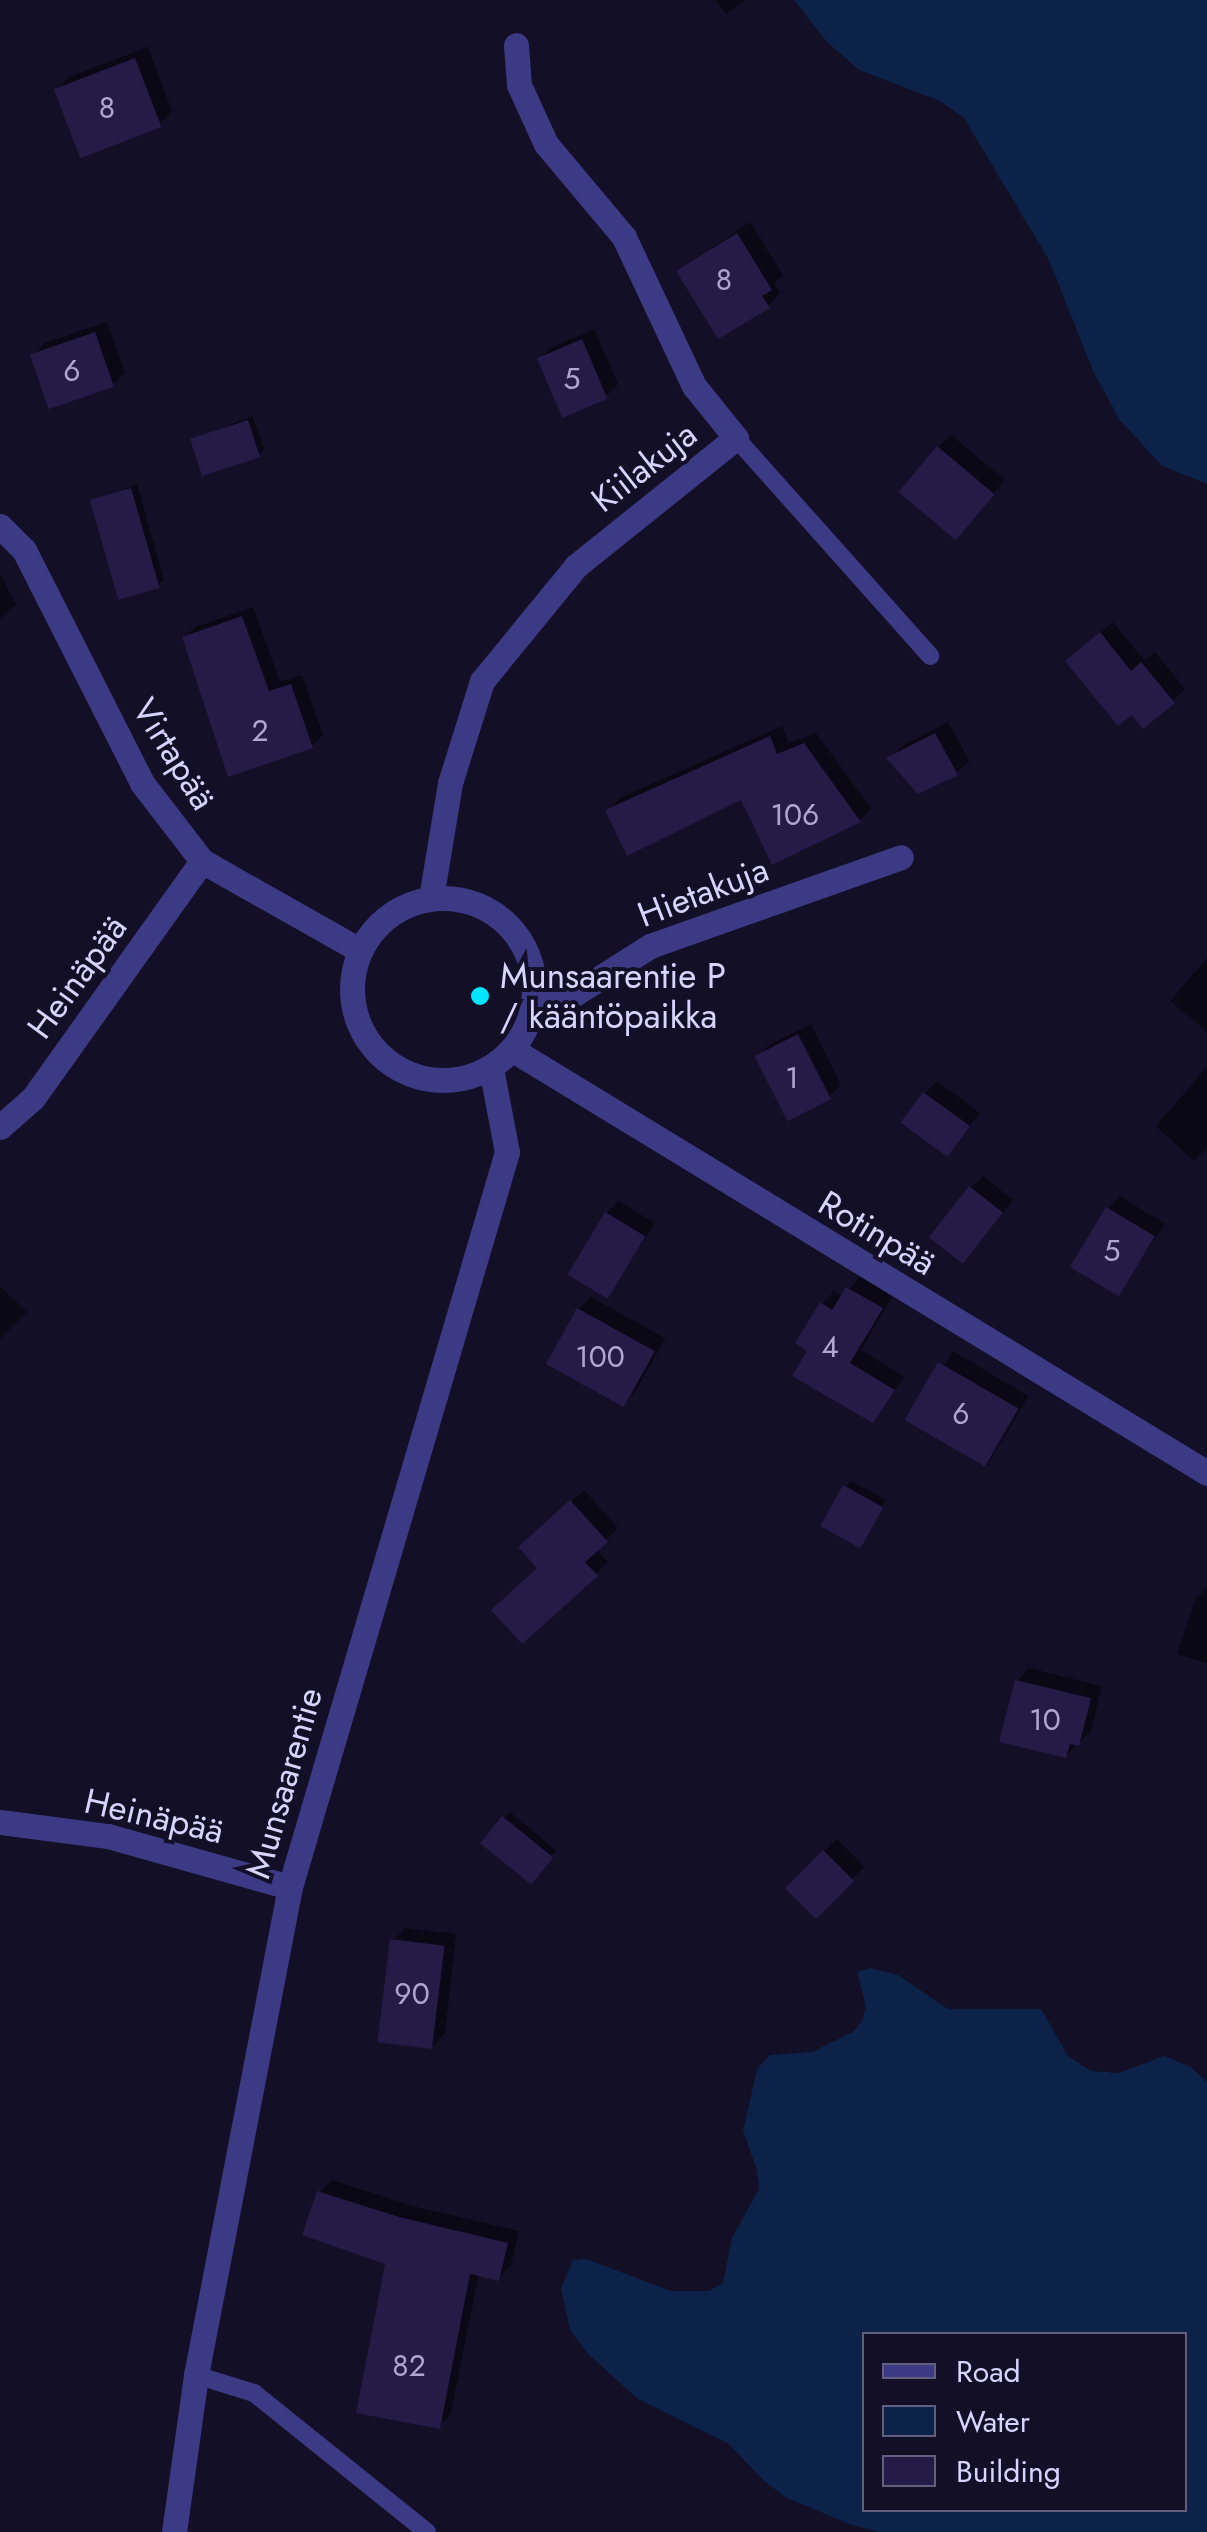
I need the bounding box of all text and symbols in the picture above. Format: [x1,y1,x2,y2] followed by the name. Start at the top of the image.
[99,90,115,126] house number: 8
[716,262,732,298] house number: 8
[63,353,81,389] house number: 6
[564,361,580,397] house number: 5
[583,413,705,521] street label: Kiilakuja
[124,691,224,817] street label: Virtapää
[251,713,269,749] house number: 2
[771,797,819,833] house number: 106
[632,848,774,936] street label: Hietakuja
[18,907,136,1047] street label: Heinäpää
[500,955,726,1037] place label: Munsaarentie P / kääntöpaikka
[469,985,491,1007] marker: Munsaarentie P / kääntöpaikka
[785,1060,799,1096] house number: 1
[811,1182,943,1284] street label: Rotinpää
[1104,1233,1120,1269] house number: 5
[821,1329,839,1365] house number: 4
[575,1339,625,1375] house number: 100
[952,1396,970,1432] house number: 6
[237,1683,331,1883] street label: Munsaarentie
[1029,1702,1061,1738] house number: 10
[80,1780,228,1852] street label: Heinäpää
[394,1976,430,2012] house number: 90
[862,2332,1187,2512] legend
[392,2348,426,2384] house number: 82
[956,2350,1021,2393] text: Road
[956,2400,1030,2443] text: Water
[956,2450,1061,2493] text: Building

